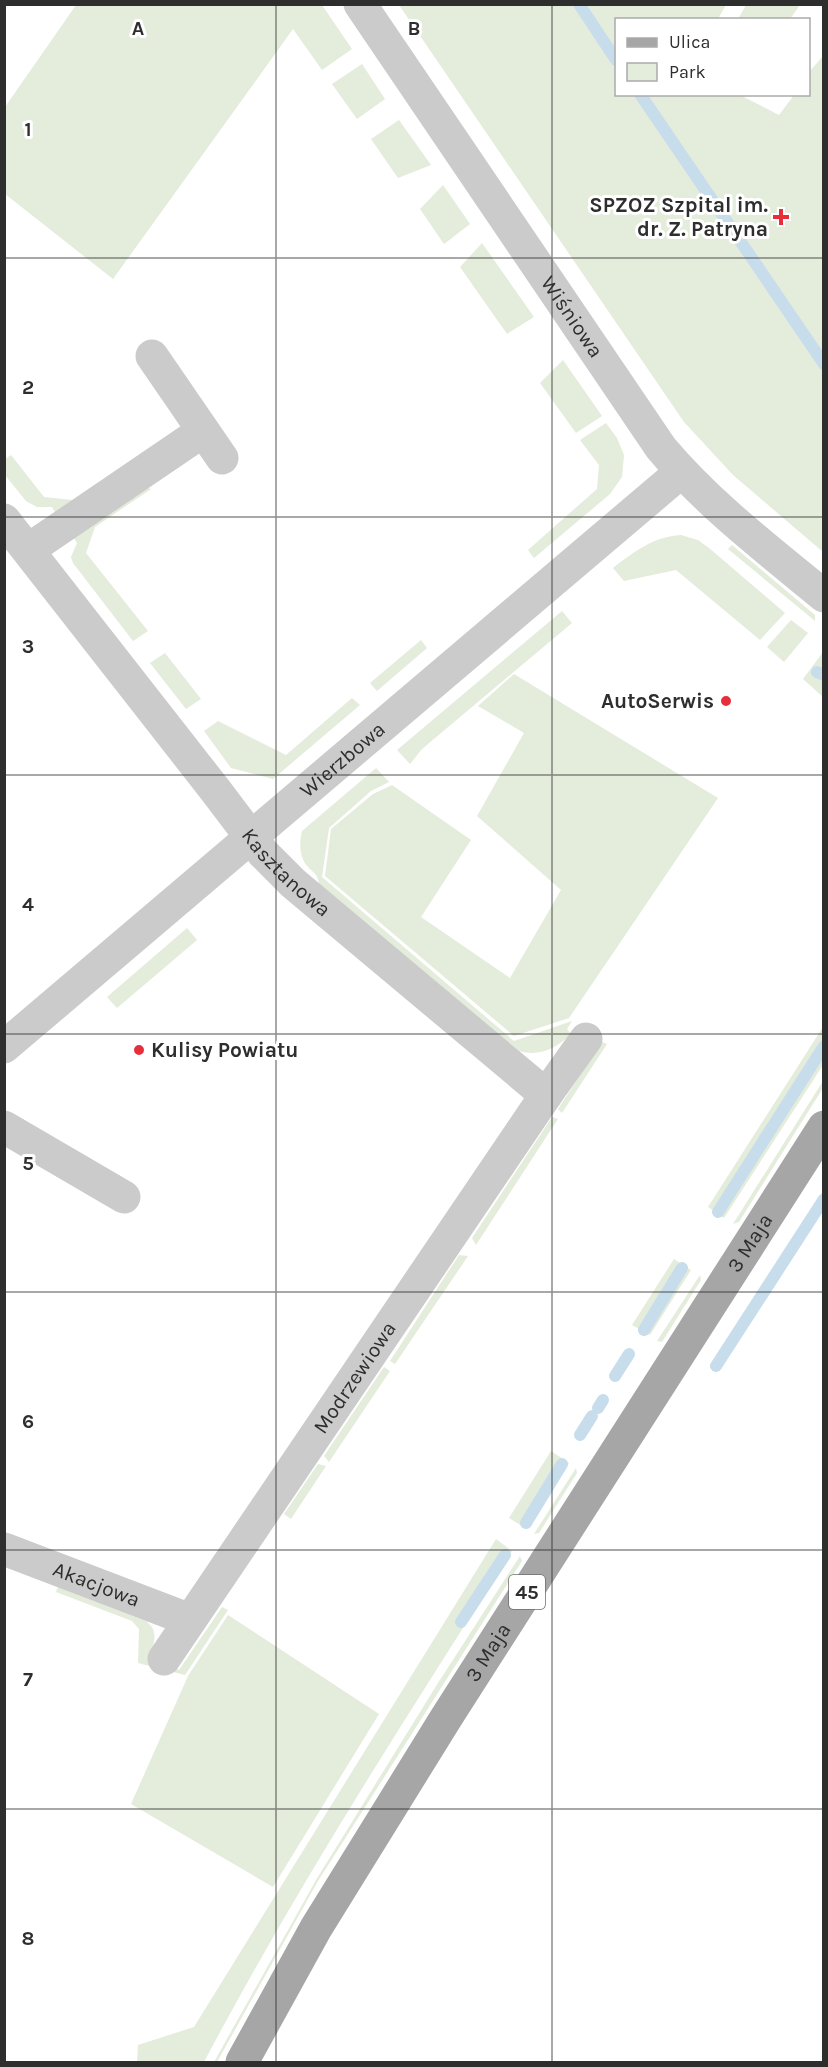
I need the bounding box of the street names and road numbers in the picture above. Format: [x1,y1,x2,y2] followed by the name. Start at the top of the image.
[536,272,608,362] street label: Wiśniowa
[295,717,390,802] street label: Wierzbowa
[237,824,336,921] street label: Kasztanowa
[722,1209,777,1277] street label: 3 Maja
[308,1317,401,1438] street label: Modrzewiowa
[50,1557,143,1612] street label: Akacjowa
[509,1575,545,1609] road number: 45
[460,1619,516,1686] street label: 3 Maja

